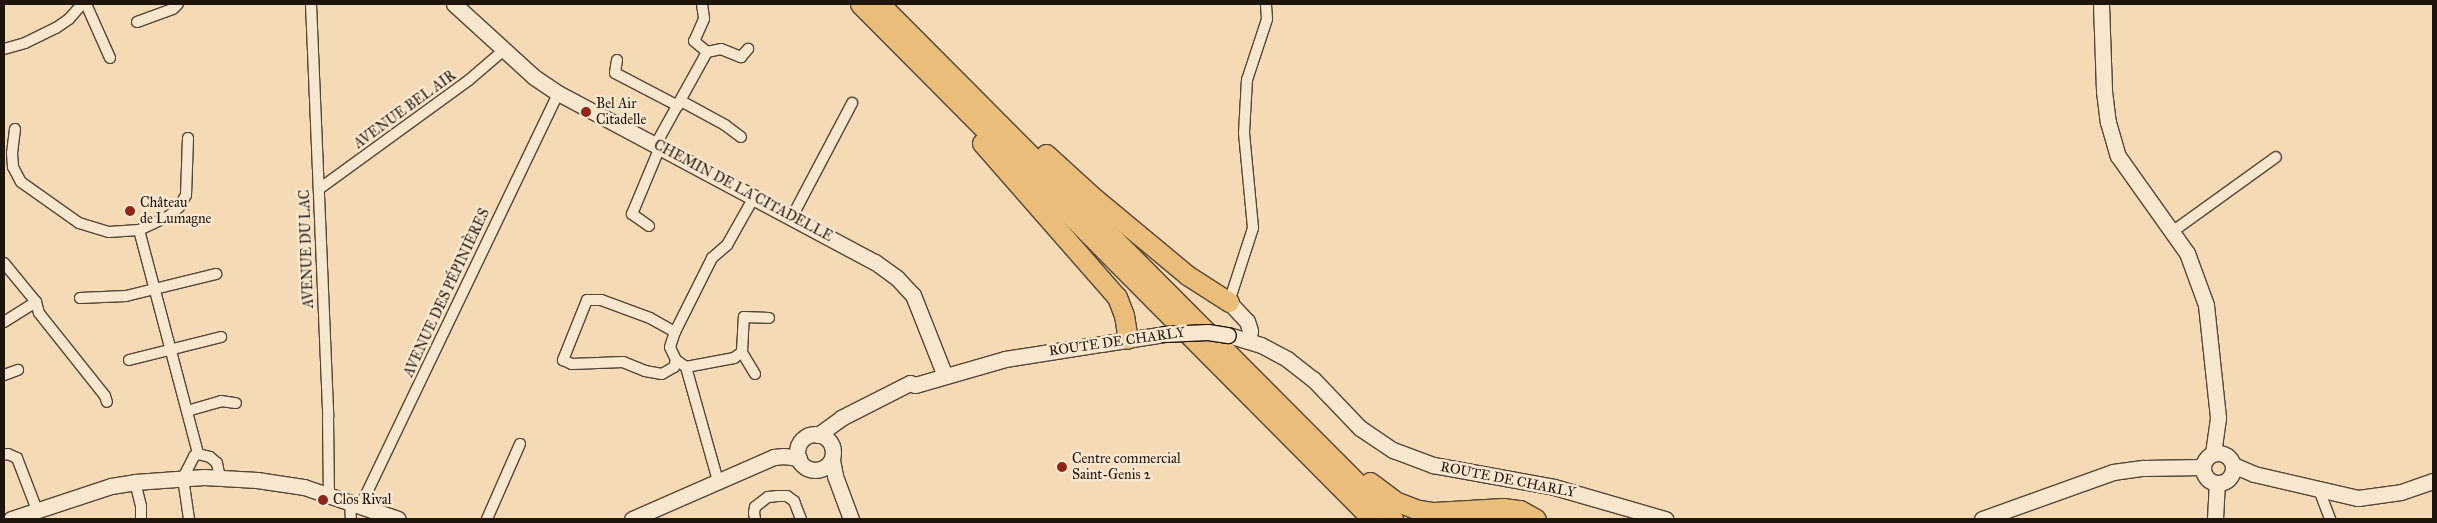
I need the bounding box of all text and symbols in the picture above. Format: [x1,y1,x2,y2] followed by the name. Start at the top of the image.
[351,67,459,153] street label: AVENUE BEL AIR
[596,96,646,128] place label: Bel Air Citadelle
[580,106,592,118] marker: Bel Air Citadelle
[651,137,835,245] street label: CHEMIN DE LA CITADELLE
[297,190,317,308] street label: AVENUE DU LAC
[140,195,211,228] place label: Château de Lumagne
[124,205,136,217] marker: Château de Lumagne
[401,206,493,380] street label: AVENUE DES PÉPINIÈRES
[1048,324,1186,360] street label: ROUTE DE CHARLY
[1072,451,1181,484] place label: Centre commercial Saint-Genis 2
[1439,459,1577,501] street label: ROUTE DE CHARLY
[1056,461,1068,473] marker: Centre commercial Saint-Genis 2
[333,492,391,508] place label: Clos Rival
[317,494,329,506] marker: Clos Rival

